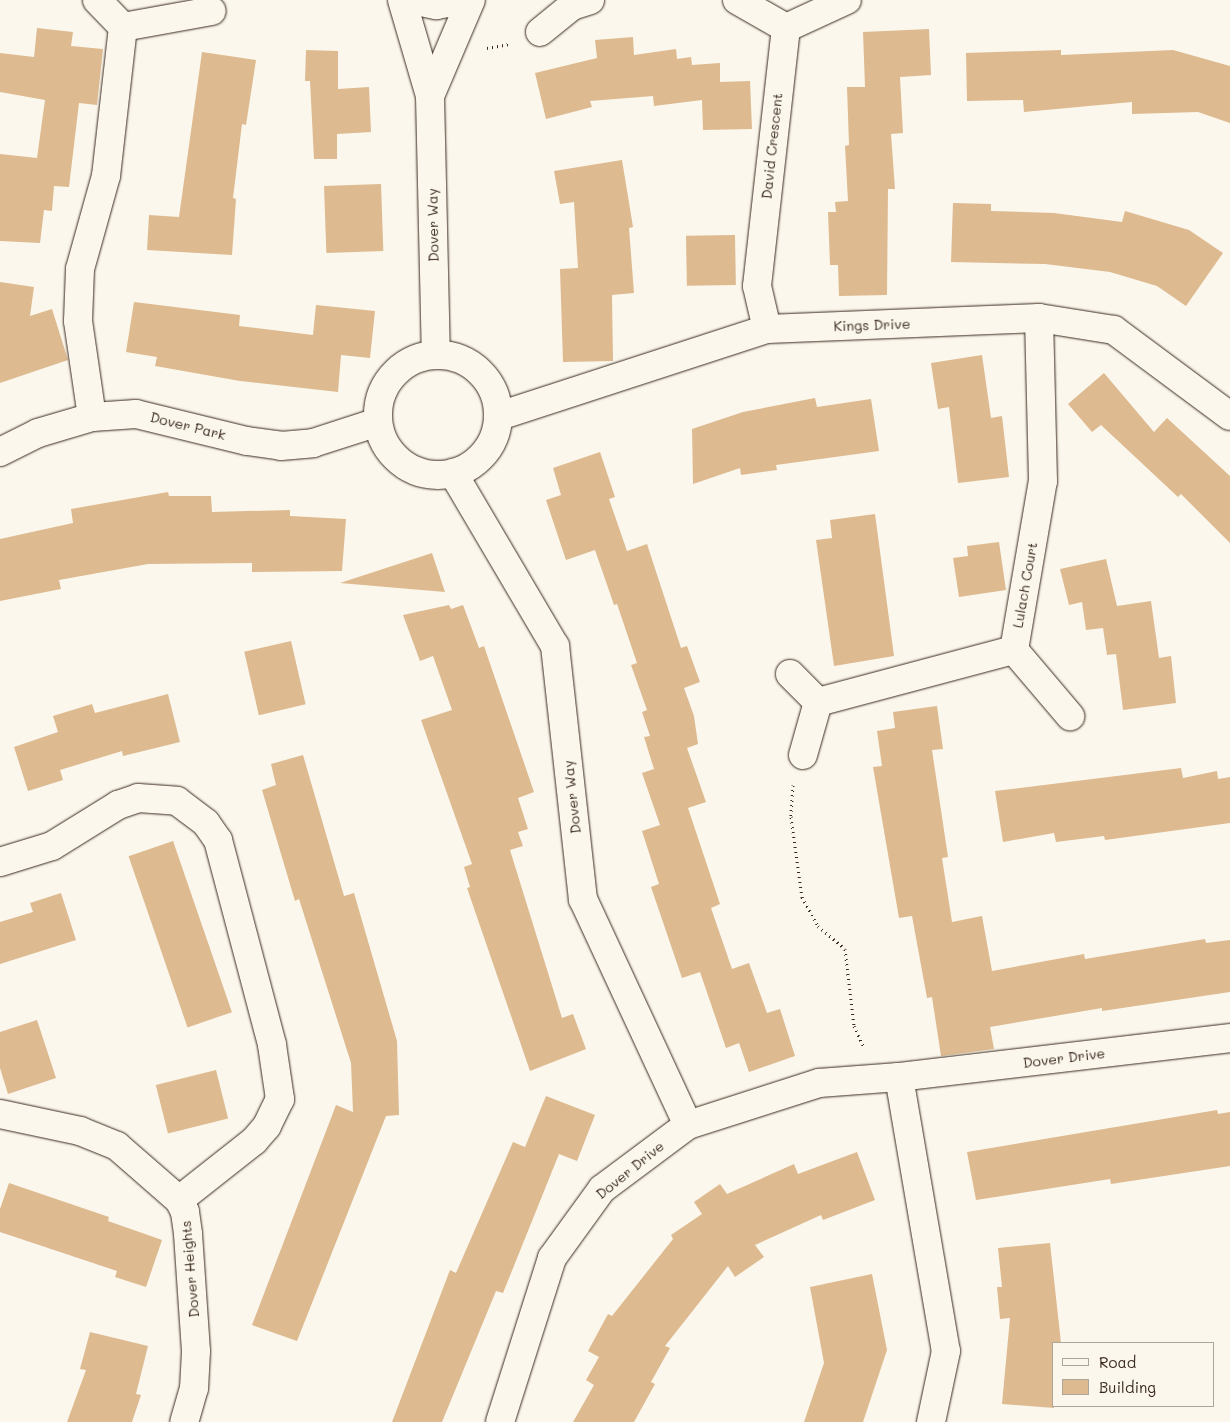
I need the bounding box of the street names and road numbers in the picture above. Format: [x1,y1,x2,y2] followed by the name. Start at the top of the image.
[758,92,786,200] street label: David Crescent
[424,188,442,262] street label: Dover Way
[833,315,911,335] street label: Kings Drive
[148,409,228,443] street label: Dover Park
[1009,541,1041,629] street label: Lulach Court
[560,759,584,835] street label: Dover Way
[1022,1045,1106,1071] street label: Dover Drive
[593,1138,667,1202] street label: Dover Drive
[177,1220,203,1318] street label: Dover Heights

